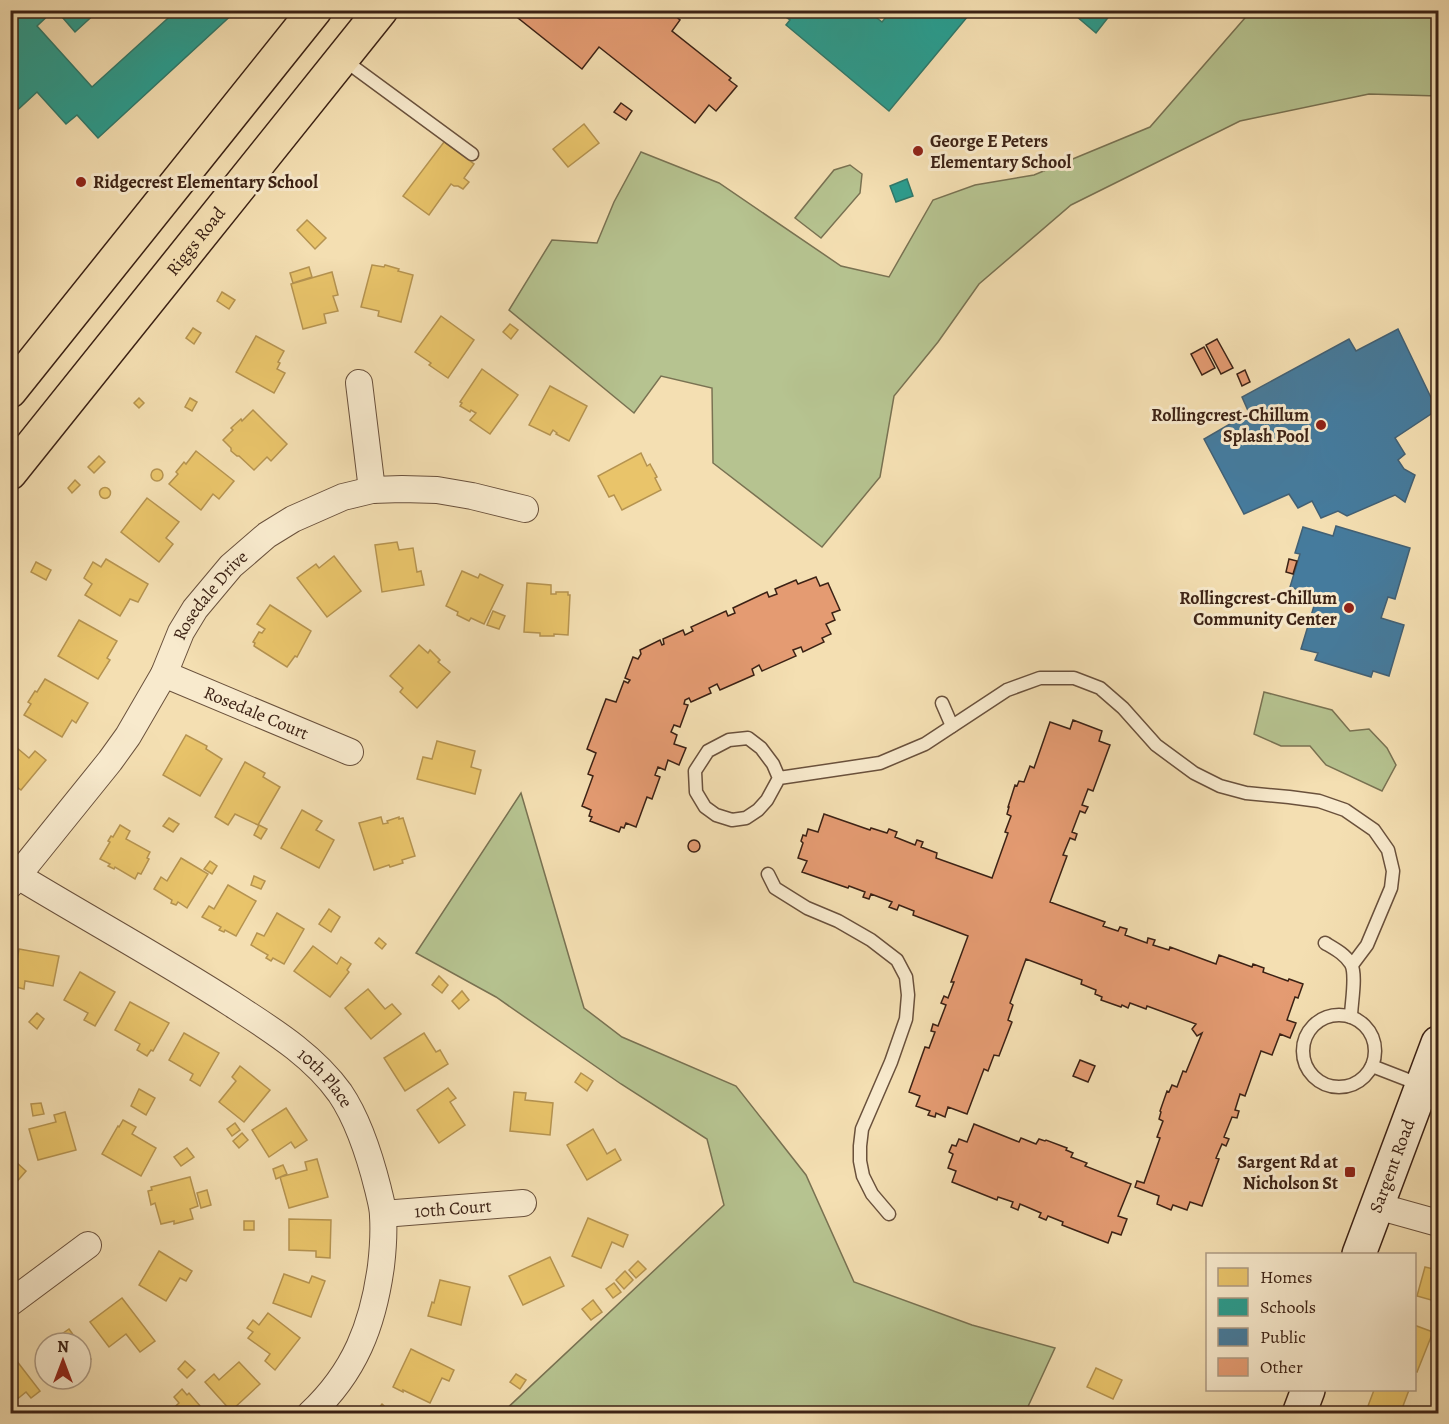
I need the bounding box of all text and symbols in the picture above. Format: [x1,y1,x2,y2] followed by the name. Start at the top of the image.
[930,129,1072,174] place label: George E Peters Elementary School
[911,144,925,158] marker: George E Peters Elementary School
[93,170,318,194] place label: Ridgecrest Elementary School
[74,175,88,189] marker: Ridgecrest Elementary School
[161,201,231,281] street label: Riggs Road
[1151,403,1309,448] place label: Rollingcrest-Chillum Splash Pool
[1314,418,1328,432] marker: Rollingcrest-Chillum Splash Pool
[167,545,253,644] street label: Rosedale Drive
[1179,586,1338,631] place label: Rollingcrest-Chillum Community Center
[1342,601,1356,615] marker: Rollingcrest-Chillum Community Center
[200,680,312,745] street label: Rosedale Court
[292,1042,358,1112] street label: 10th Place
[1363,1115,1421,1216] street label: Sargent Road
[1237,1150,1338,1195] place label: Sargent Rd at Nicholson St
[1343,1165,1357,1179] marker: Sargent Rd at Nicholson St
[413,1194,492,1224] street label: 10th Court
[1206,1253,1416,1391] legend
[1260,1265,1312,1289] text: Homes
[1260,1295,1316,1319] text: Schools
[1260,1325,1306,1349] text: Public
[33,1331,93,1391] north arrow
[57,1336,69,1358] text: N
[1260,1355,1303,1379] text: Other

